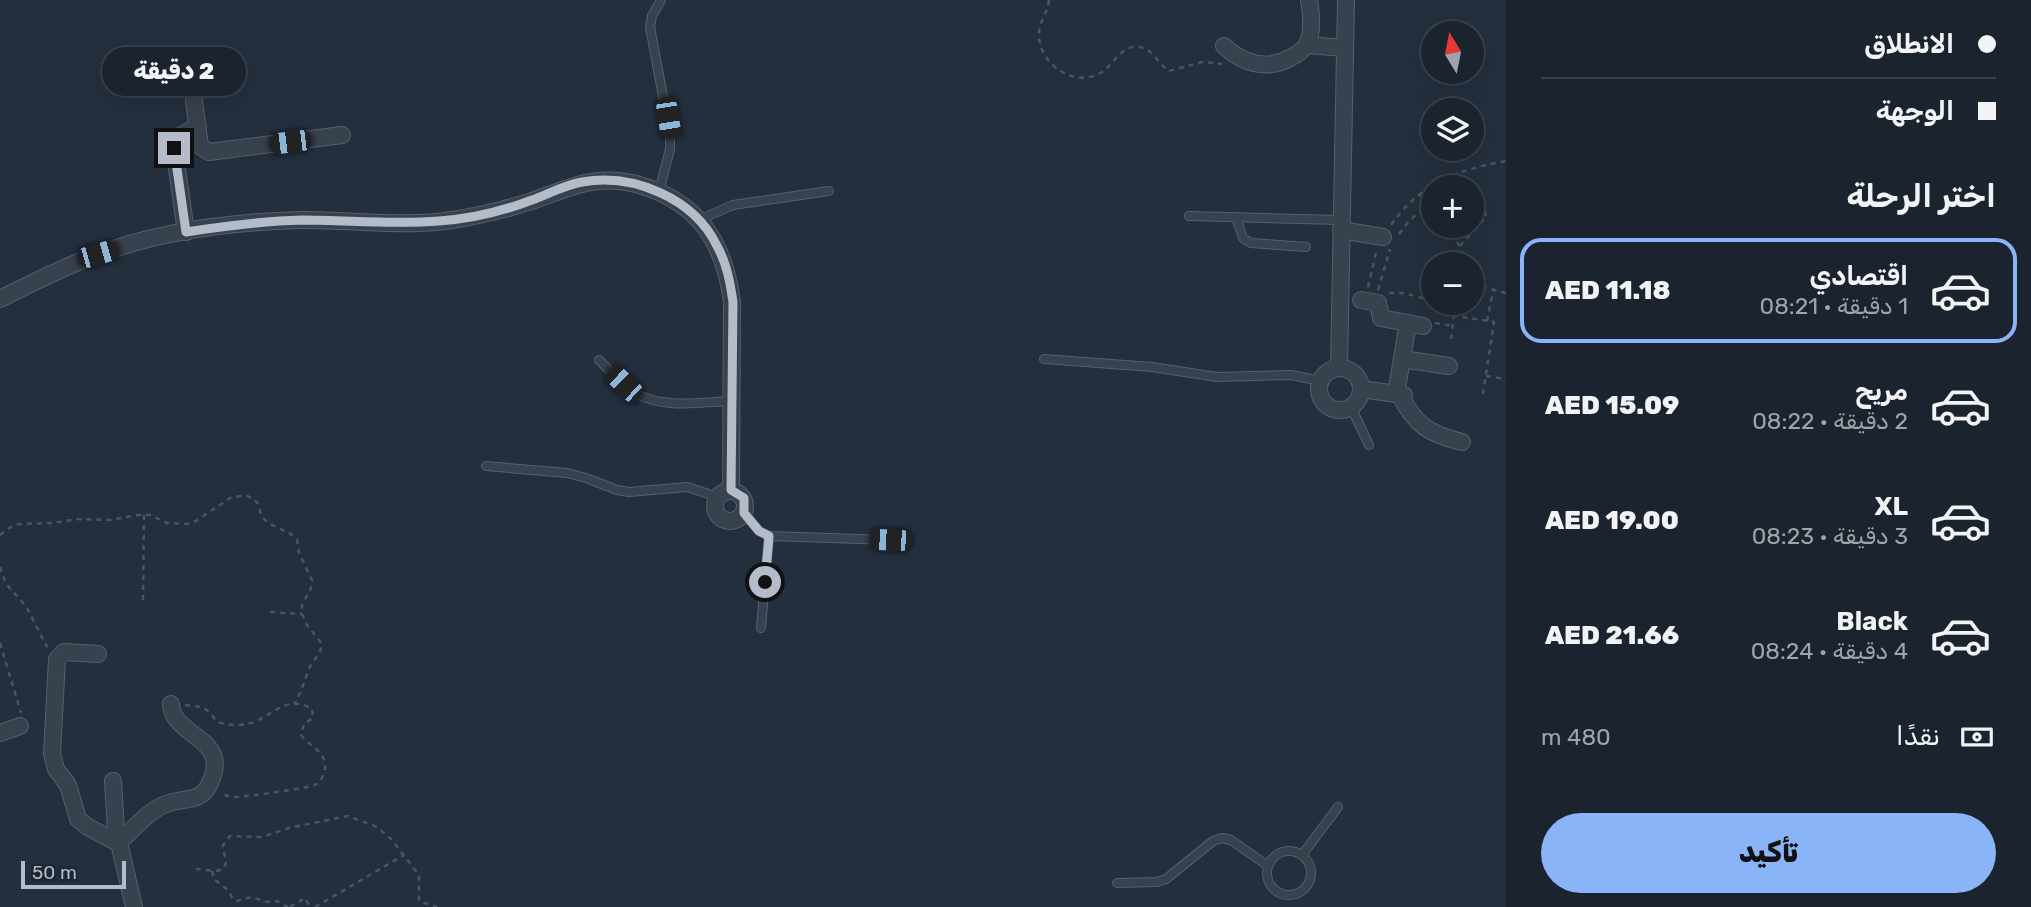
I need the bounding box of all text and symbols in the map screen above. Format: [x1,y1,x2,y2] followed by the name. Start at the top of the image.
[1421,21,1484,84] north arrow
[1421,21,1484,315] map controls
[1864,29,1954,60] text: الانطلاق
[102,46,246,96] callout: 2 دقيقة
[134,57,214,85] text: 2 دقيقة
[655,96,682,140] car
[1876,96,1954,127] text: الوجهة
[1421,98,1484,161] button: layers
[268,129,313,155] car
[158,132,190,164] route end
[1421,175,1484,238] button: +
[1846,177,1996,215] text: اختر الرحلة
[75,238,122,270] car
[1421,252,1484,315] button: −
[1929,259,1992,322] icon: car
[1809,261,1908,292] text: اقتصادي
[1545,275,1670,306] text: AED 11.18
[1760,292,1908,320] text: 1 دقيقة · 08:21
[602,362,647,406] car
[1929,374,1992,437] icon: car
[1855,376,1908,407] text: مريح
[1545,390,1679,421] text: AED 15.09
[1752,407,1908,435] text: 2 دقيقة · 08:22
[1929,489,1992,552] icon: car
[1875,491,1908,522] text: XL
[1545,505,1679,536] text: AED 19.00
[1752,522,1908,550] text: 3 دقيقة · 08:23
[869,529,912,551] car
[749,566,781,598] route start
[1929,604,1992,667] icon: car
[1836,606,1908,637] text: Black
[1545,620,1679,651] text: AED 21.66
[1751,637,1908,665] text: 4 دقيقة · 08:24
[1958,718,1996,756] icon: cash
[1896,721,1940,752] text: نقدًا
[1541,723,1611,751] text: 480 m
[1541,813,1996,893] button: تأكيد
[21,858,126,890] scale bar
[32,861,77,884] text: 50 m

